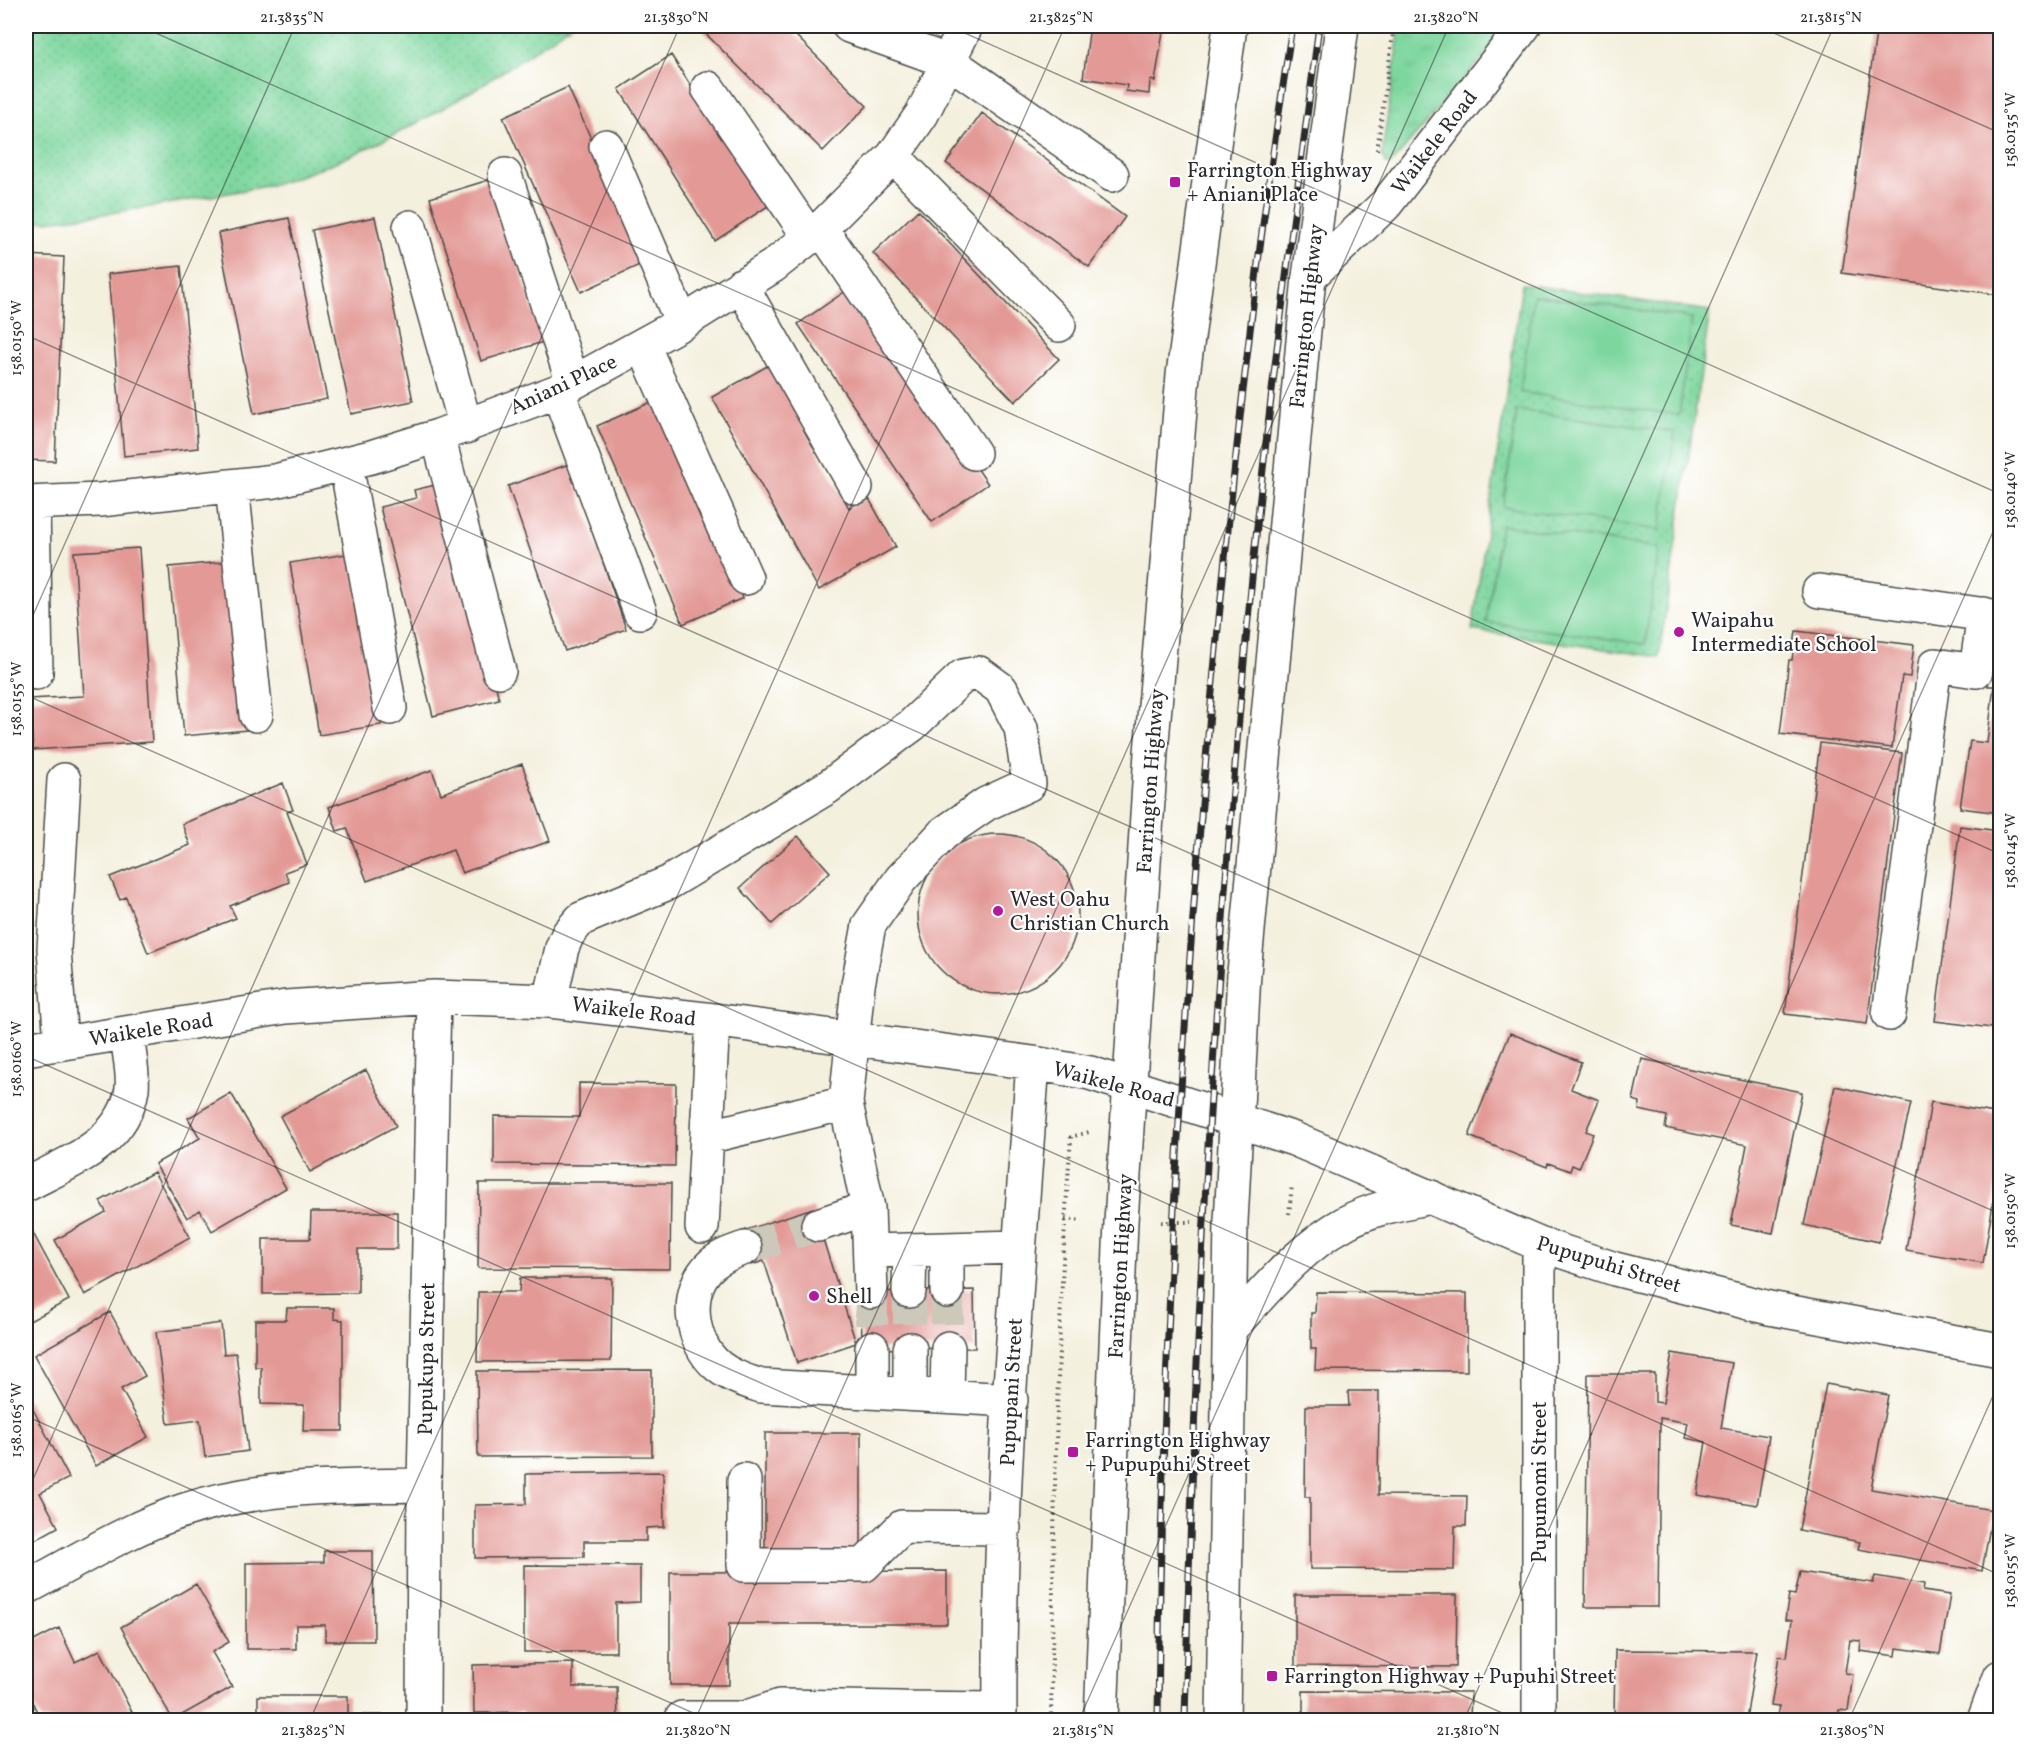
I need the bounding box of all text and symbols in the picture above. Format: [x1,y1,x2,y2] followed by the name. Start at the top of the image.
[260,8,324,29] text: 21.3835°N
[644,8,708,29] text: 21.3830°N
[1029,8,1093,29] text: 21.3825°N
[1413,8,1479,29] text: 21.3820°N
[1800,8,1862,29] text: 21.3815°N
[1385,85,1485,201] street label: Waikele Road
[2001,92,2022,168] text: 158.0135°W
[1187,157,1373,210] place label: Farrington Highway + Aniani Place
[1168,175,1182,189] marker: Farrington Highway + Aniani Place
[1283,222,1332,410] street label: Farrington Highway
[7,300,28,376] text: 158.0150°W
[505,348,622,423] street label: Aniani Place
[2001,451,2022,529] text: 158.0140°W
[1691,607,1876,660] place label: Waipahu Intermediate School
[1672,625,1686,639] marker: Waipahu Intermediate School
[7,662,28,736] text: 158.0155°W
[1131,687,1172,875] street label: Farrington Highway
[2001,813,2022,889] text: 158.0145°W
[1010,886,1169,939] place label: West Oahu Christian Church
[991,904,1005,918] marker: West Oahu Christian Church
[570,990,698,1035] street label: Waikele Road
[87,1006,215,1055] street label: Waikele Road
[7,1021,28,1097] text: 158.0160°W
[1049,1055,1178,1116] street label: Waikele Road
[1102,1172,1141,1359] street label: Farrington Highway
[2001,1173,2022,1249] text: 158.0150°W
[1533,1230,1684,1301] street label: Pupupuhi Street
[412,1282,443,1436] street label: Pupukupa Street
[826,1283,873,1312] place label: Shell
[807,1289,821,1303] marker: Shell
[994,1317,1031,1467] street label: Pupupani Street
[7,1382,28,1458] text: 158.0165°W
[1526,1401,1555,1563] street label: Pupumomi Street
[1085,1427,1271,1480] place label: Farrington Highway + Pupupuhi Street
[1066,1445,1080,1459] marker: Farrington Highway + Pupupuhi Street
[2001,1534,2022,1608] text: 158.0155°W
[1284,1663,1615,1692] place label: Farrington Highway + Pupuhi Street
[1265,1669,1279,1683] marker: Farrington Highway + Pupuhi Street
[281,1721,345,1742] text: 21.3825°N
[665,1721,731,1742] text: 21.3820°N
[1052,1721,1114,1742] text: 21.3815°N
[1436,1721,1500,1742] text: 21.3810°N
[1820,1721,1884,1742] text: 21.3805°N

